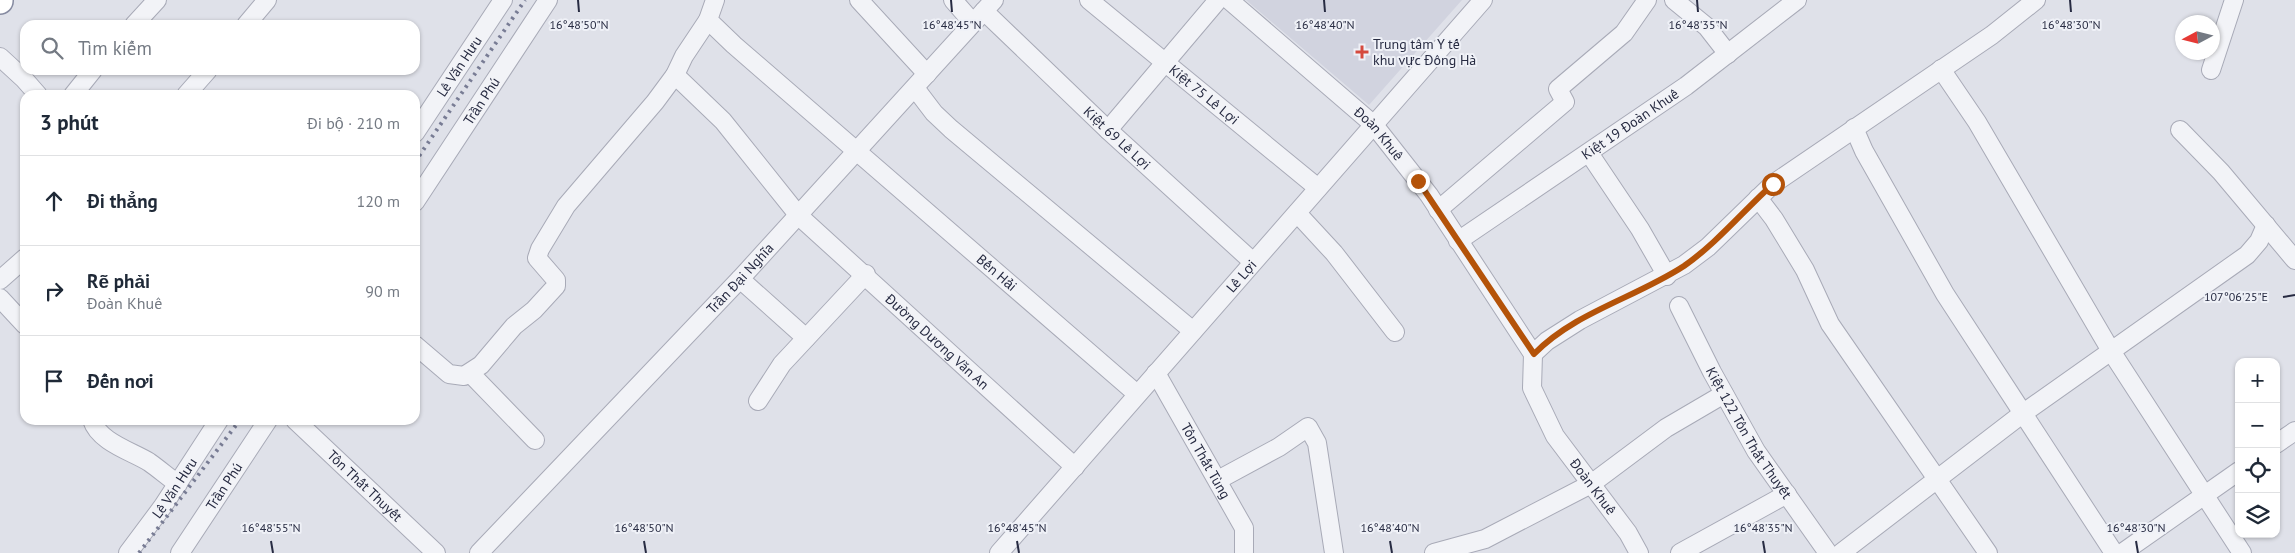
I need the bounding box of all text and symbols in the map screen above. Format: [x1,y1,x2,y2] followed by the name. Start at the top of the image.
[2175,15,2220,60] north arrow
[549,17,609,32] text: 16°48'50"N
[922,17,982,32] text: 16°48'45"N
[1295,17,1355,32] text: 16°48'40"N
[1668,17,1728,32] text: 16°48'35"N
[2041,17,2101,32] text: 16°48'30"N
[20,20,420,75] search box
[433,33,486,100] street label: Lê Văn Hưu
[38,34,66,62] icon: search
[1373,35,1476,69] place label: Trung tâm Y tế khu vực Đông Hà
[78,36,152,60] text: Tìm kiếm
[1355,45,1369,59] marker: Trung tâm Y tế khu vực Đông Hà
[1166,61,1243,129] street label: Kiệt 75 Lê Lợi
[459,74,504,128] street label: Trần Phú
[1578,85,1682,163] street label: Kiệt 19 Đoàn Khuê
[1080,102,1155,173] street label: Kiệt 69 Lê Lợi
[1350,102,1407,164] street label: Đoàn Khuê
[40,109,99,136] text: 3 phút
[307,113,400,133] text: Đi bộ · 210 m
[1407,170,1430,193] route end
[1762,173,1785,196] route start
[40,187,68,215] icon: ahead
[87,189,158,213] text: Đi thẳng
[357,191,400,211] text: 120 m
[703,239,777,317] street label: Trần Đại Nghĩa
[973,250,1021,295] street label: Bến Hải
[1222,256,1260,296] street label: Lê Lợi
[87,269,150,293] text: Rẽ phải
[40,277,68,305] icon: right
[365,281,400,301] text: 90 m
[881,289,993,393] street label: Đường Dương Văn An
[2204,289,2268,304] text: 107°06'25"E
[87,293,162,313] text: Đoàn Khuê
[2235,358,2280,538] map controls
[2235,358,2280,403] button: +
[1702,364,1796,503] street label: Kiệt 122 Tôn Thất Thuyết
[40,367,68,395] icon: arrive
[87,369,154,393] text: Đến nơi
[2235,403,2280,448] button: −
[1177,420,1235,502] street label: Tôn Thất Tùng
[324,446,406,526] street label: Tôn Thất Thuyết
[2235,448,2280,493] button: locate
[148,454,201,522] street label: Lê Văn Hưu
[1565,454,1620,518] street label: Đoàn Khuê
[202,459,246,513] street label: Trần Phú
[2235,493,2280,538] button: layers
[241,520,301,535] text: 16°48'55"N
[614,520,674,535] text: 16°48'50"N
[987,520,1047,535] text: 16°48'45"N
[1360,520,1420,535] text: 16°48'40"N
[1733,520,1793,535] text: 16°48'35"N
[2106,520,2166,535] text: 16°48'30"N

